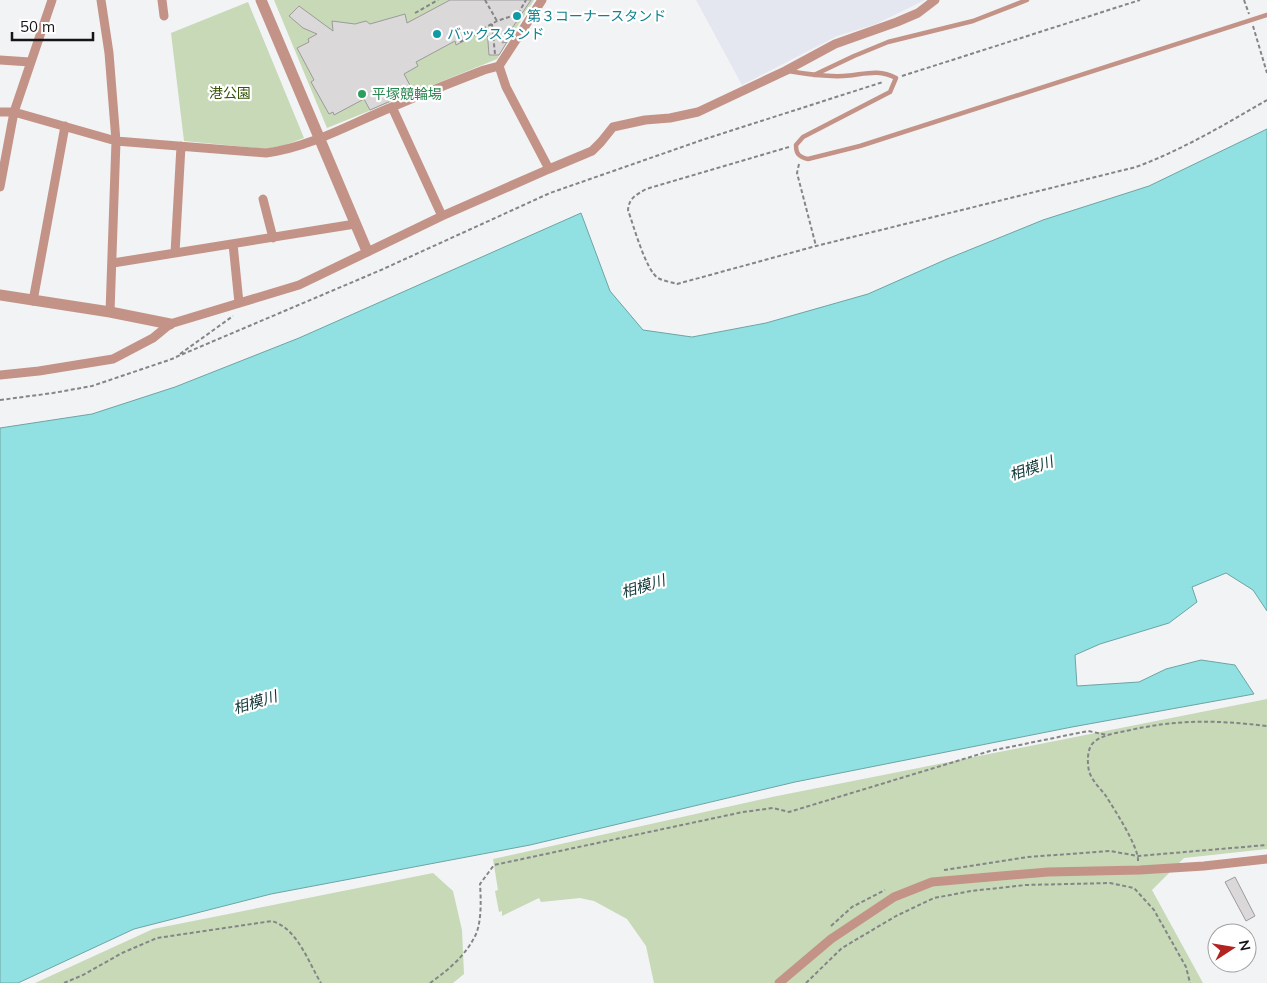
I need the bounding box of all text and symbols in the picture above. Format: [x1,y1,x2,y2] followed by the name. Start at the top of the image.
[527,7,666,25] place label: 第３コーナースタンド
[12,10,94,42] scale bar
[511,10,523,22] marker: 第３コーナースタンド
[20,17,55,36] text: 50 m
[447,25,545,43] place label: バックスタンド
[431,28,443,40] marker: バックスタンド
[209,84,251,102] park label: 港公園
[372,85,442,103] place label: 平塚競輪場
[356,88,368,100] marker: 平塚競輪場
[1007,451,1057,484] water label: 相模川
[619,570,669,602] water label: 相模川
[231,686,281,718] water label: 相模川
[1207,923,1257,973] north arrow
[1235,938,1255,952] text: N

